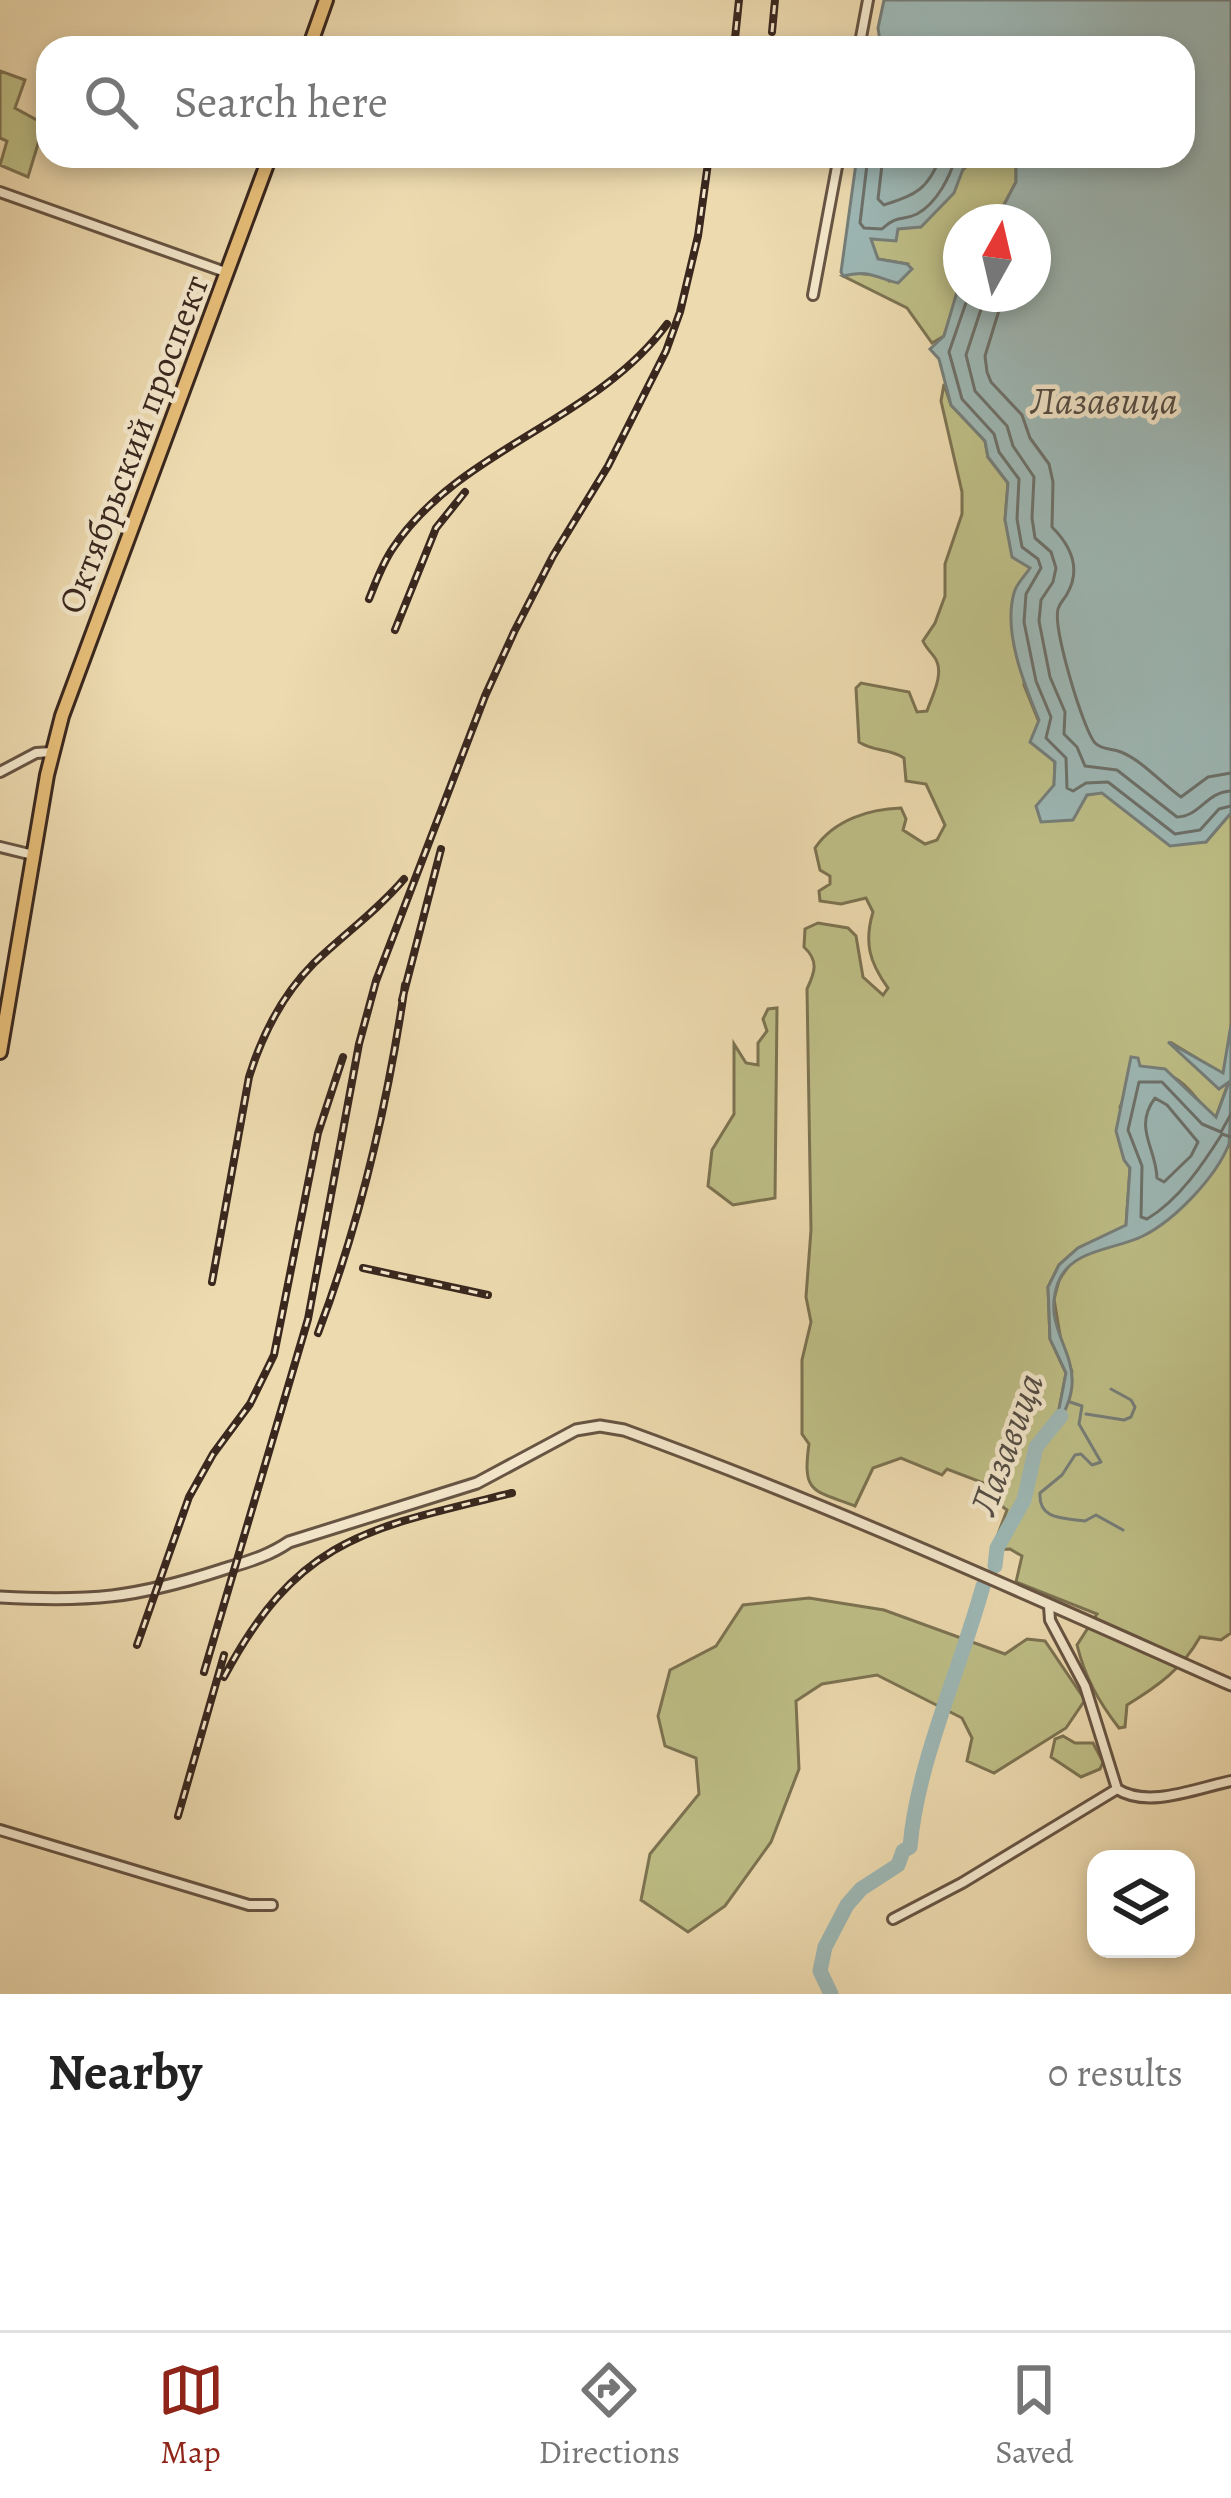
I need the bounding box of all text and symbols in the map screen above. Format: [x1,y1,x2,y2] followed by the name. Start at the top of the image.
[36,36,1195,168] search box
[78,69,144,135] icon: search
[174,71,388,133] text: Search here
[943,204,1051,312] north arrow
[46,268,220,620] street label: Октябрьский проспект
[1029,374,1178,427] water label: Лазавица
[955,1365,1056,1523] water label: Лазавица
[1087,1850,1195,1958] map controls
[1087,1850,1195,1958] button: layers
[48,2037,202,2107] text: Nearby
[1048,2046,1183,2099] text: 0 results
[158,2357,224,2474] tab: Map
[539,2357,680,2474] tab: Directions
[995,2357,1073,2474] tab: Saved

